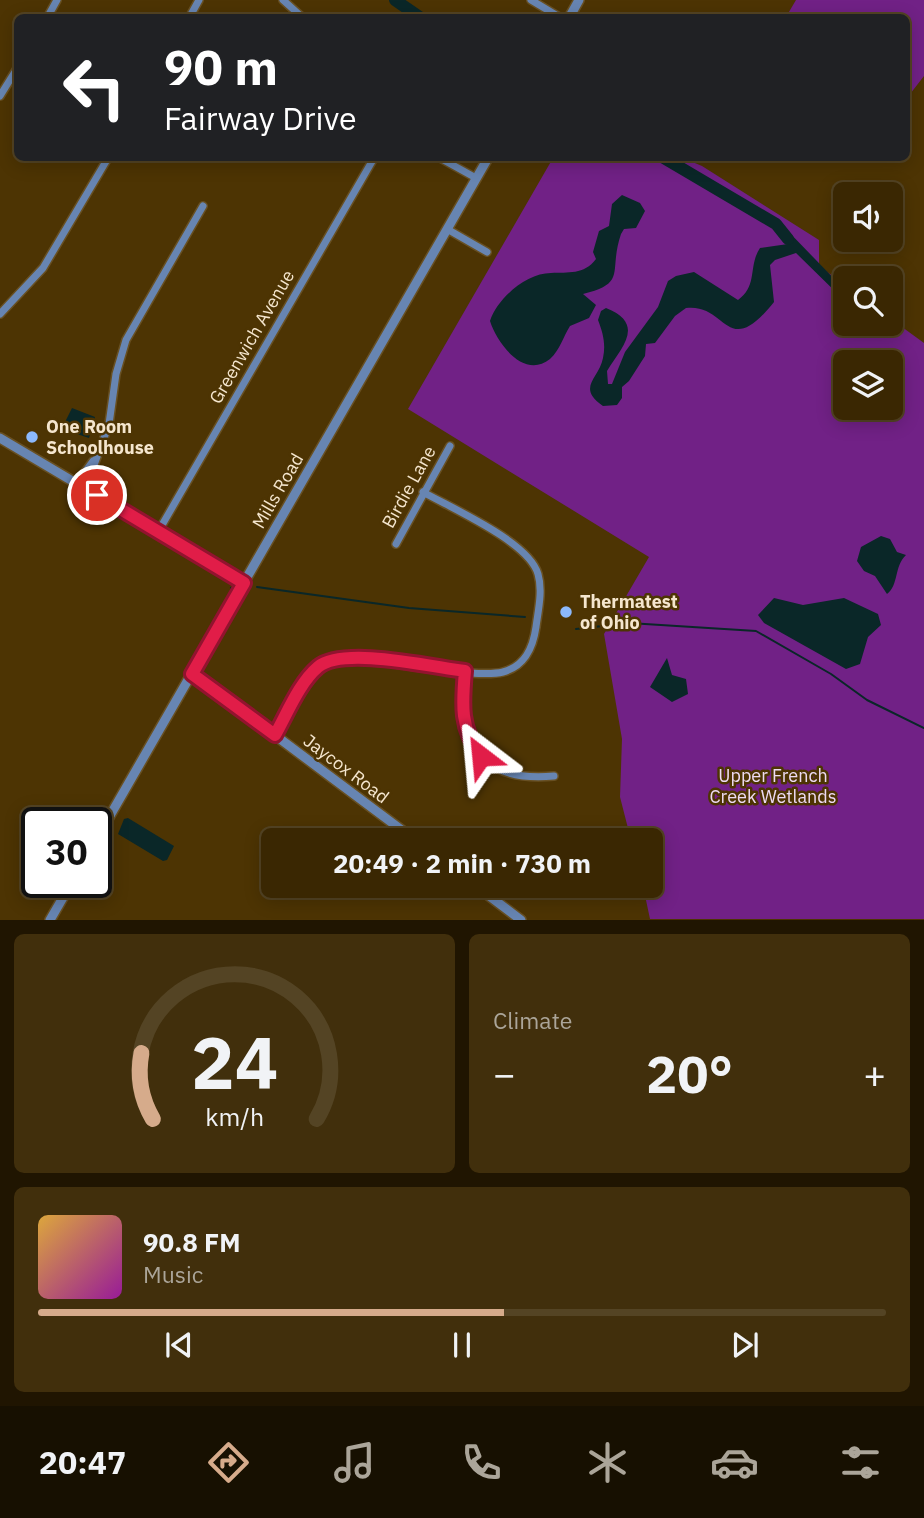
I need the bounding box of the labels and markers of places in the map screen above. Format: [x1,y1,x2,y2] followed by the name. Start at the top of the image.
[46,415,154,459] place label: One Room Schoolhouse
[24,429,40,445] marker: One Room Schoolhouse
[67,465,127,525] pin
[580,590,678,634] place label: Thermatest of Ohio
[558,604,574,620] marker: Thermatest of Ohio

